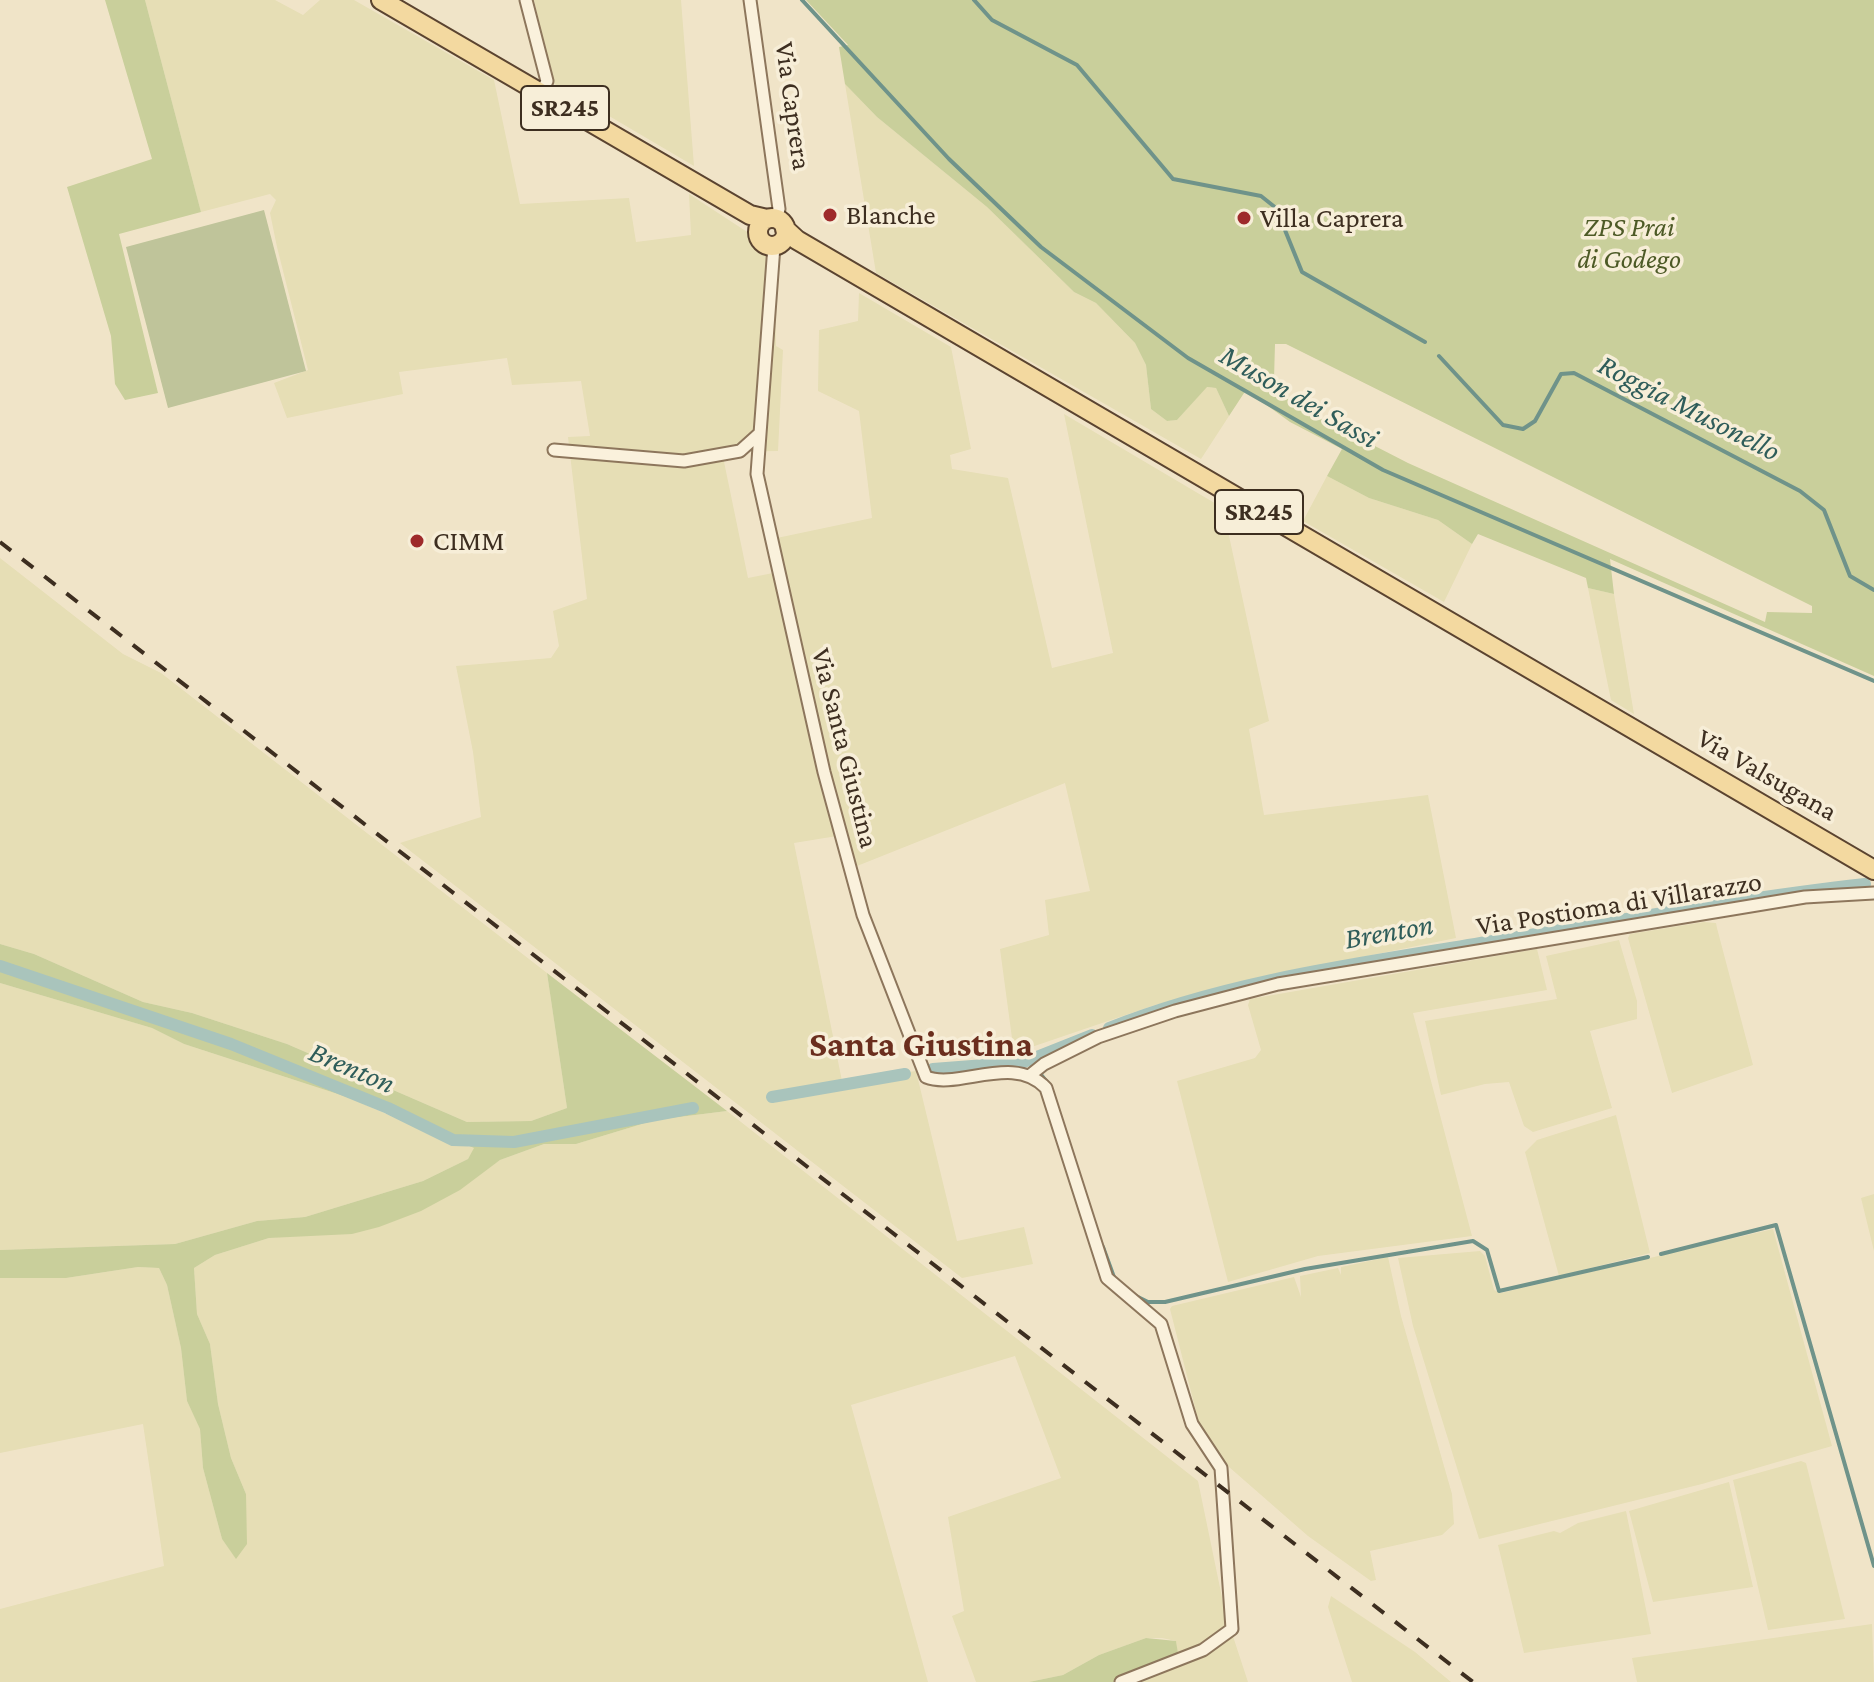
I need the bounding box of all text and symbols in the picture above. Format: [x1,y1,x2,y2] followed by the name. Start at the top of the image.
[767,40,819,172] street label: Via Caprera
[521,86,609,130] road number: SR245
[846,198,935,232] place label: Blanche
[1260,201,1404,235] place label: Villa Caprera
[821,206,839,224] marker: Blanche
[1235,209,1253,227] marker: Villa Caprera
[1577,210,1681,276] park label: ZPS Prai di Godego
[1213,337,1385,457] water label: Muson dei Sassi
[1592,347,1786,469] water label: Roggia Musonello
[1215,490,1303,534] road number: SR245
[433,524,504,558] place label: CIMM
[408,532,426,550] marker: CIMM
[804,644,886,852] street label: Via Santa Giustina
[1691,721,1843,829] street label: Via Valsugana
[1474,865,1764,943] street label: Via Postioma di Villarazzo
[1342,906,1436,958] water label: Brenton
[809,1023,1033,1067] district label: Santa Giustina
[304,1034,400,1102] water label: Brenton

